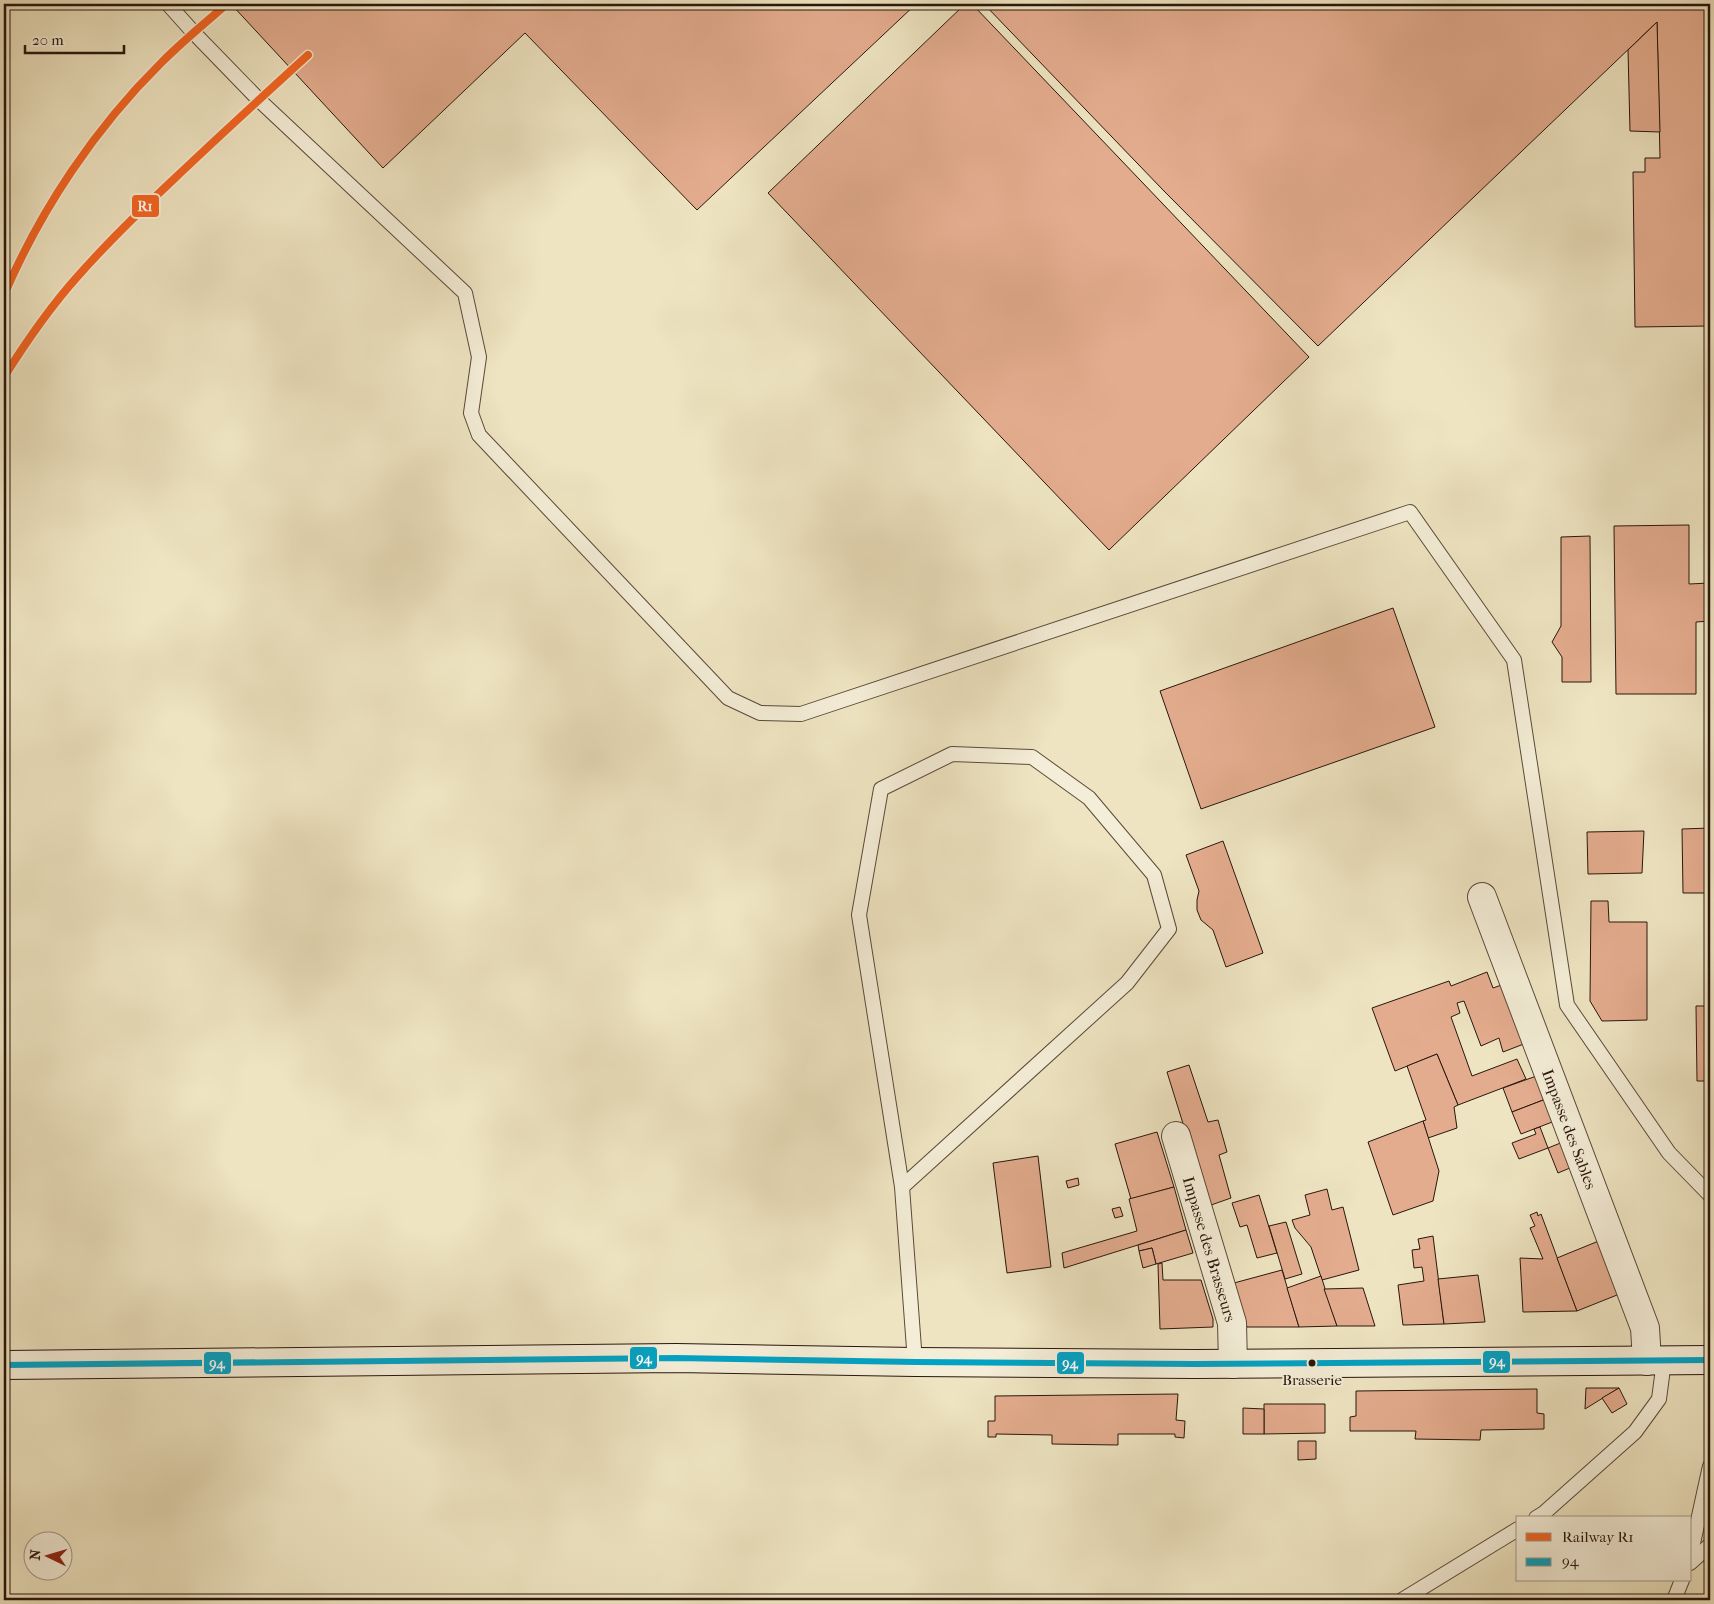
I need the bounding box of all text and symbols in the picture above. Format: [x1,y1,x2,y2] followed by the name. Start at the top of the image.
[25,22,124,54] scale bar
[32,31,64,49] text: 20 m
[131,194,160,218] line badge: R1
[137,198,153,215] text: R1
[1538,1066,1601,1192] street label: Impasse des Sables
[1179,1174,1240,1324] street label: Impasse des Brasseurs
[629,1346,658,1370] line badge: 94
[635,1350,652,1367] text: 94
[1482,1350,1511,1374] line badge: 94
[203,1351,232,1375] line badge: 94
[1056,1351,1085,1375] line badge: 94
[1488,1353,1505,1370] text: 94
[208,1355,225,1372] text: 94
[1061,1355,1078,1372] text: 94
[1307,1358,1317,1368] marker: Brasserie
[1282,1371,1342,1389] place label: Brasserie
[1516,1516,1692,1582] legend
[1562,1528,1634,1546] text: Railway R1
[22,1532,72,1582] north arrow
[27,1549,45,1561] text: N
[1562,1552,1580,1570] text: 94

